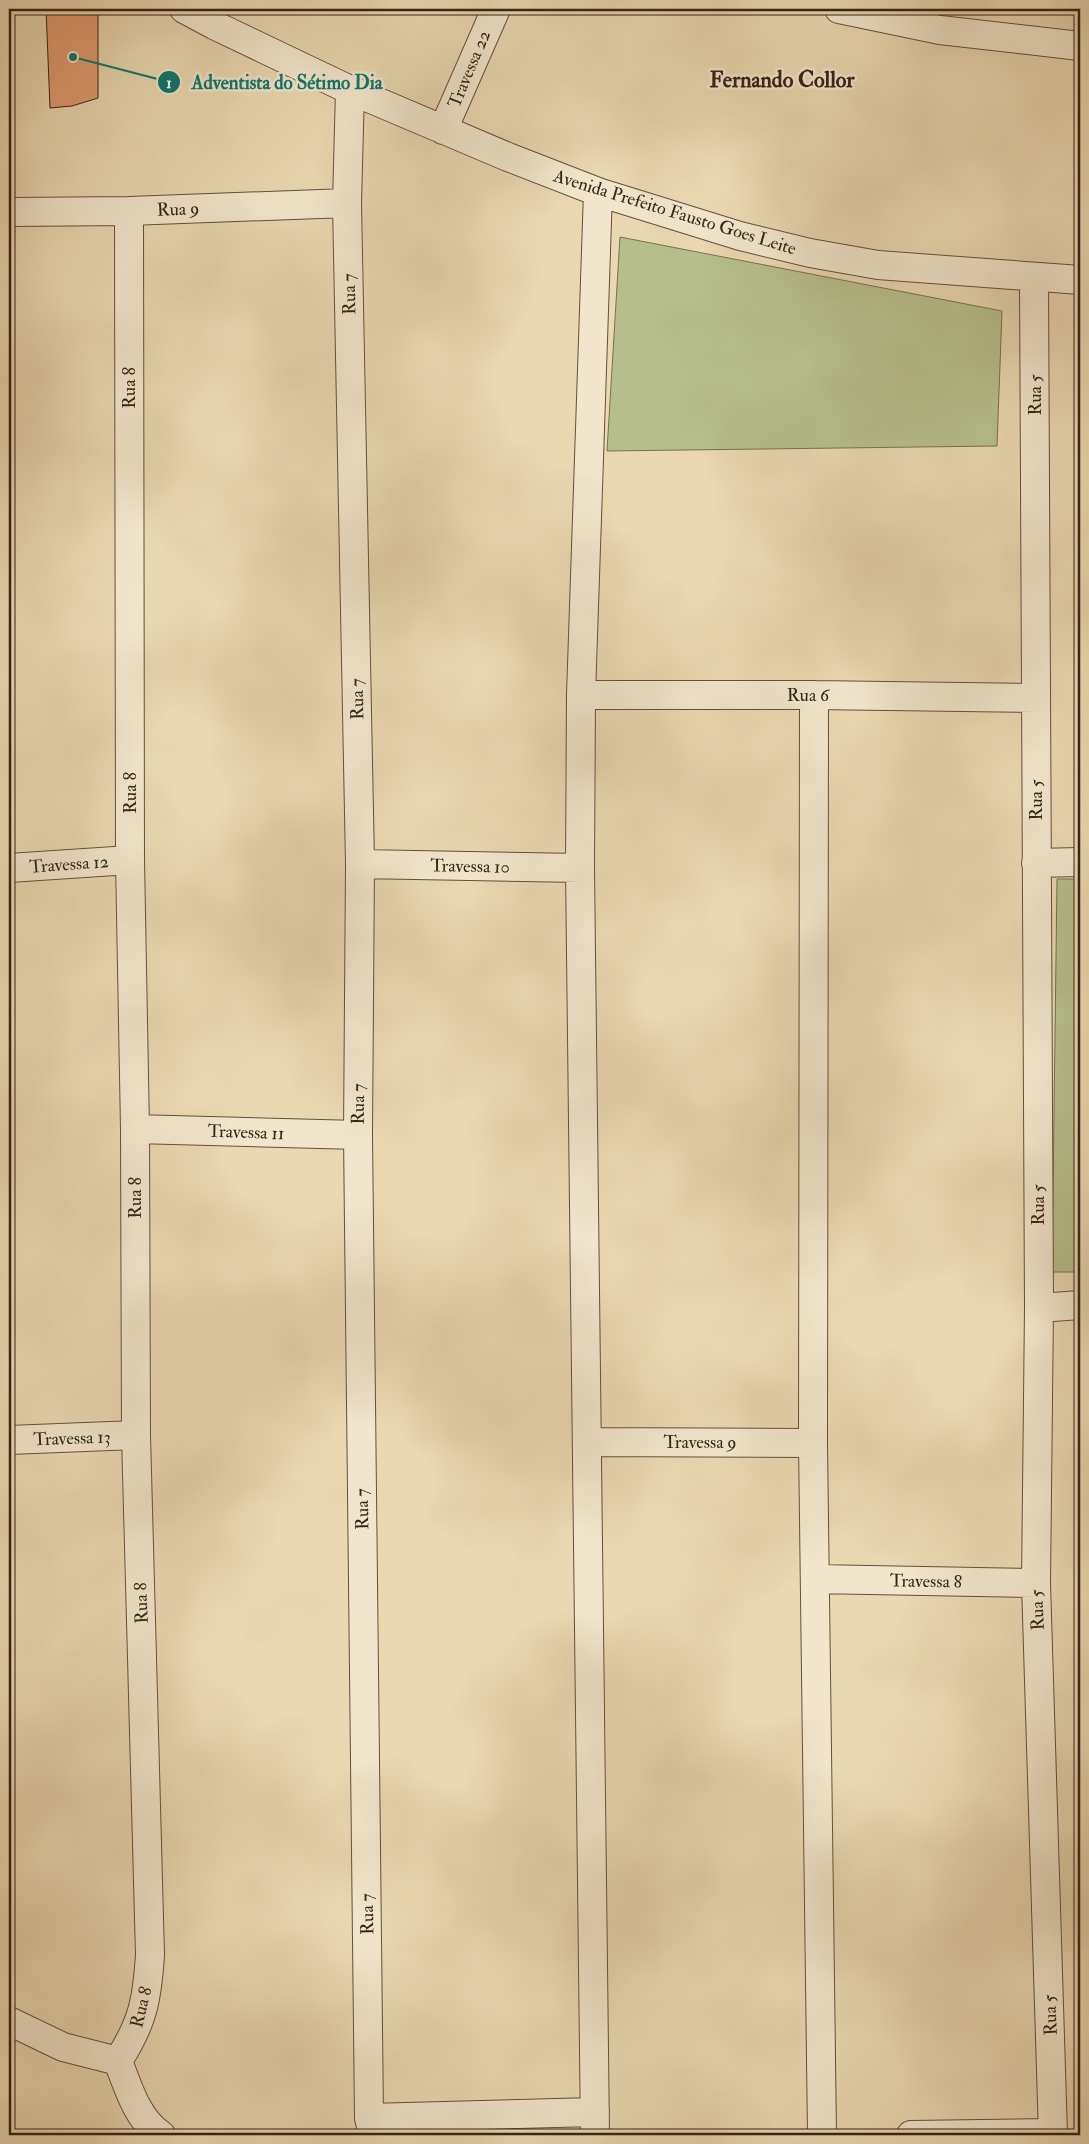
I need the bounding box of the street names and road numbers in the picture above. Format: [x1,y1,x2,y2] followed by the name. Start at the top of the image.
[443,27,496,112] street label: Travessa 22
[550,164,799,261] street label: Avenida Prefeito Fausto Goes Leite
[156,197,200,222] street label: Rua 9
[338,273,361,315] street label: Rua 7
[118,367,141,409] street label: Rua 8
[1024,374,1047,416] street label: Rua 5
[346,678,369,720] street label: Rua 7
[787,684,830,707] street label: Rua 6
[119,772,142,814] street label: Rua 8
[1025,779,1048,821] street label: Rua 5
[29,850,109,879] street label: Travessa 12
[430,854,510,879] street label: Travessa 10
[347,1083,370,1125] street label: Rua 7
[207,1120,285,1145] street label: Travessa 11
[124,1177,147,1219] street label: Rua 8
[1027,1184,1050,1226] street label: Rua 5
[33,1426,111,1451] street label: Travessa 13
[663,1431,737,1454] street label: Travessa 9
[351,1488,374,1530] street label: Rua 7
[890,1569,962,1594] street label: Travessa 8
[129,1582,154,1624] street label: Rua 8
[1025,1589,1050,1631] street label: Rua 5
[356,1893,379,1935] street label: Rua 7
[125,1984,158,2030] street label: Rua 8
[1038,1994,1063,2036] street label: Rua 5

